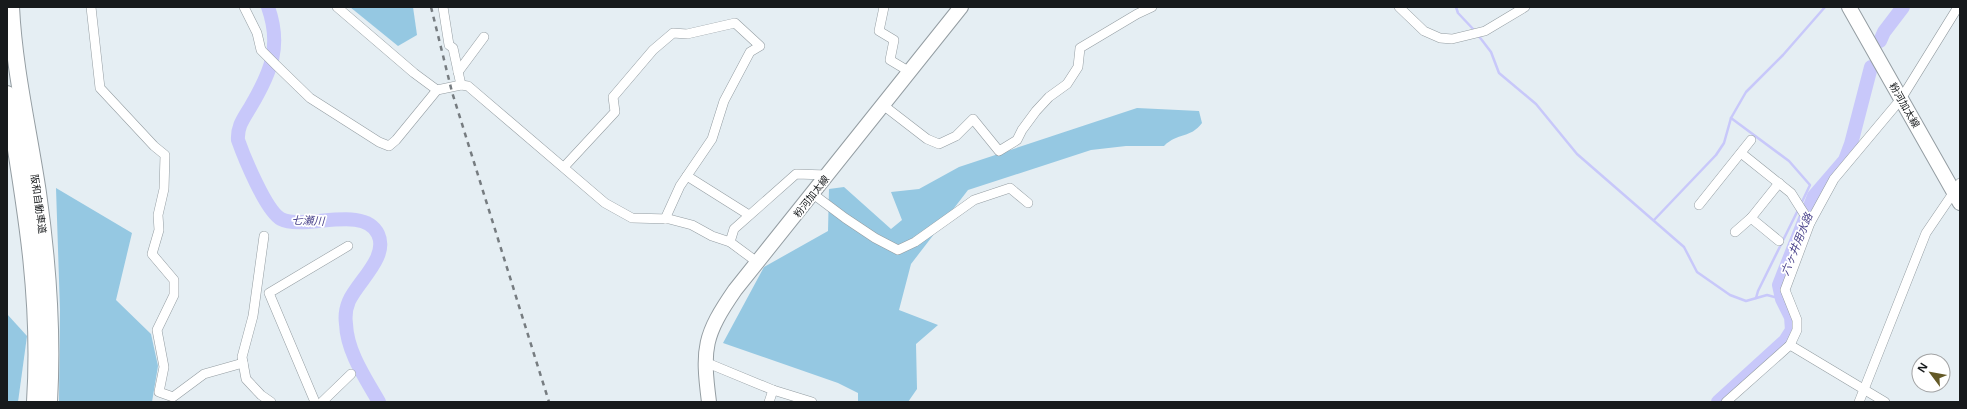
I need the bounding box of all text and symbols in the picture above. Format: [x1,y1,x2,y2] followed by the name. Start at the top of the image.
[1886,80,1924,130] street label: 粉河加太線
[790,172,832,220] street label: 粉河加太線
[28,173,50,235] street label: 阪和自動車道
[1777,210,1816,277] water label: 六ヶ井用水路
[291,212,326,228] water label: 七瀬川
[1911,353,1951,393] north arrow
[1913,360,1931,375] text: N

